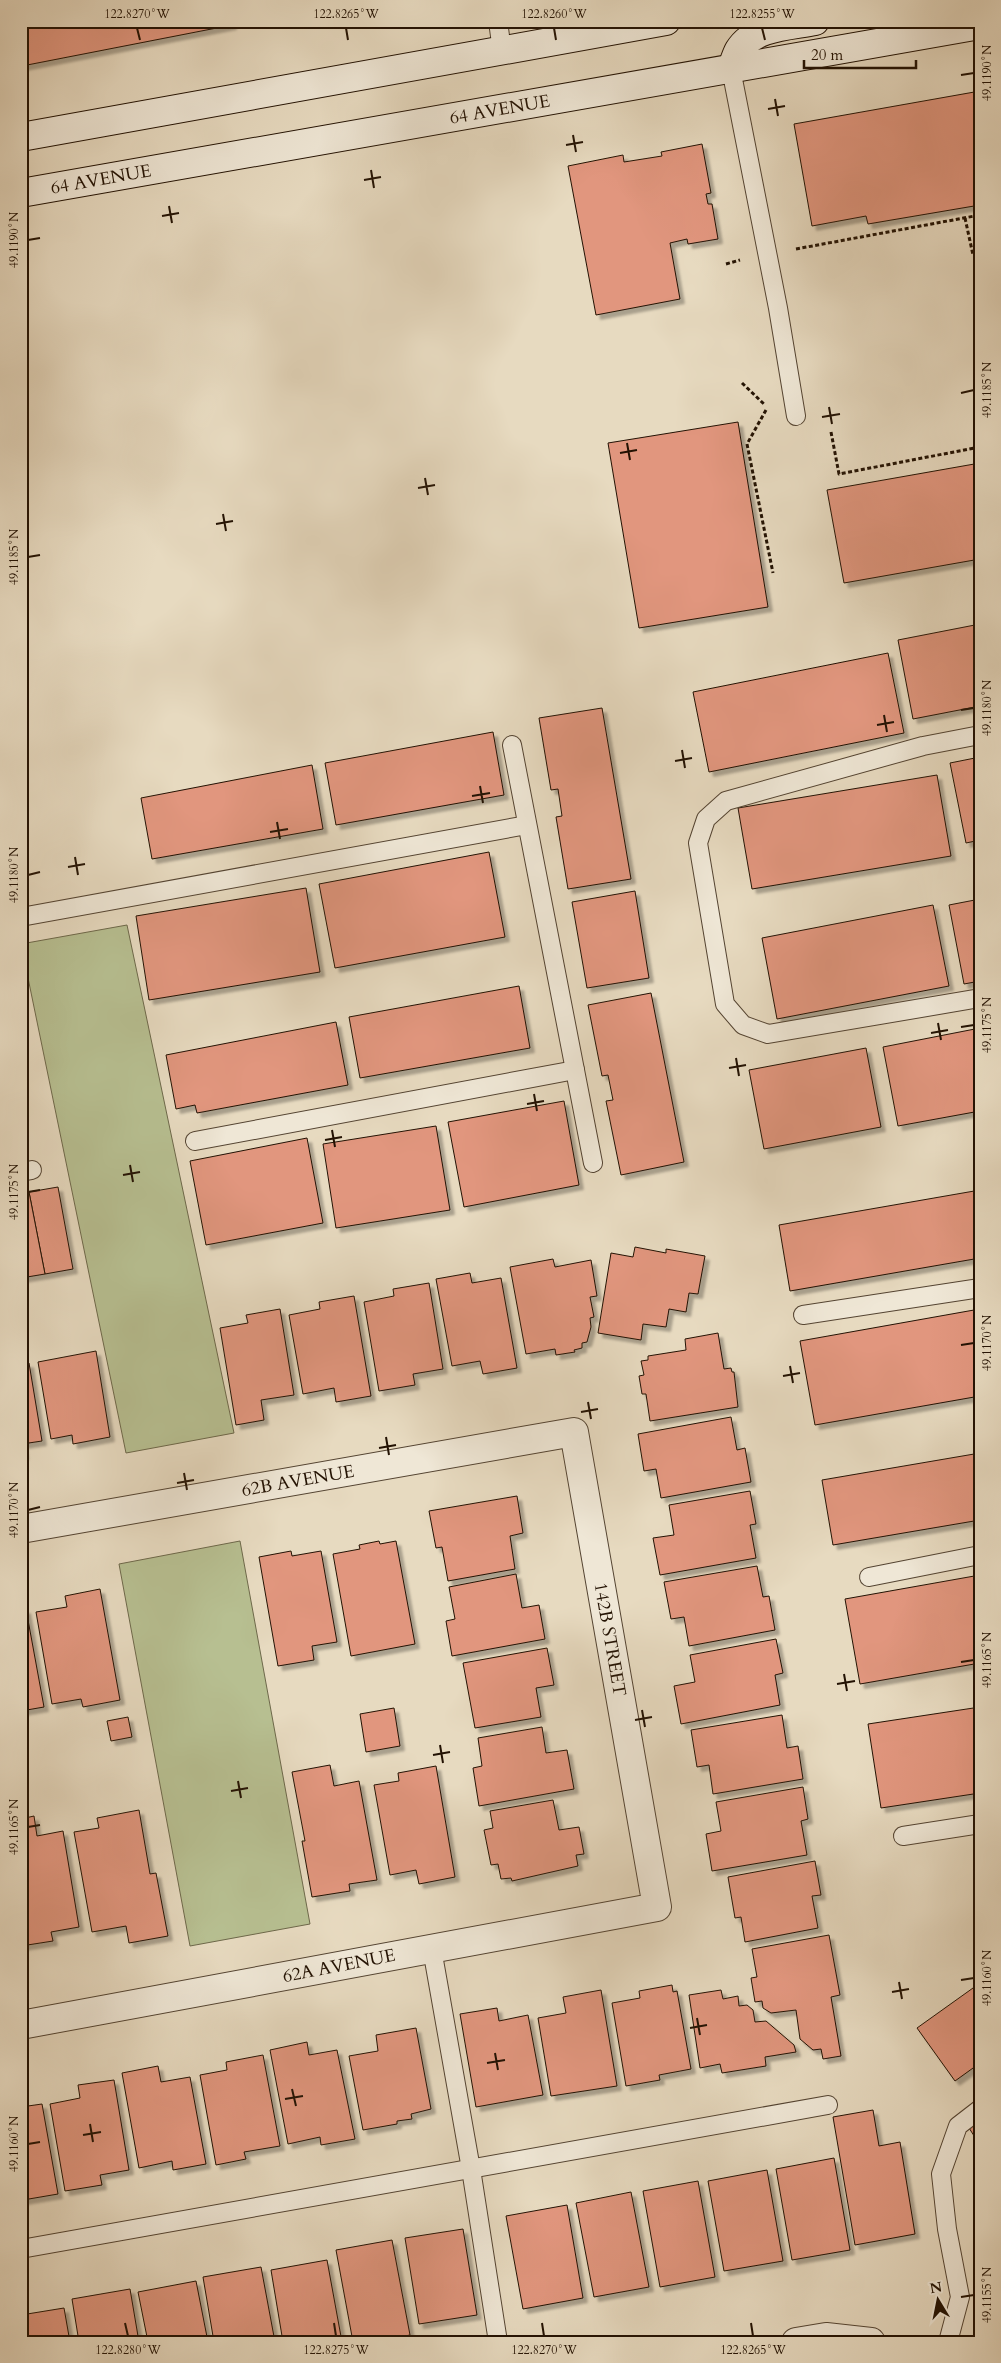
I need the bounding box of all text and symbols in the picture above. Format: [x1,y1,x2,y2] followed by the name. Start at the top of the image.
[104,6,170,22] text: 122.8270°W
[313,6,379,22] text: 122.8265°W
[521,6,587,22] text: 122.8260°W
[729,6,795,22] text: 122.8255°W
[804,38,916,70] scale bar
[979,44,995,101] text: 49.1190°N
[811,45,843,65] text: 20 m
[447,88,552,130] street label: 64 AVENUE
[49,158,153,200] street label: 64 AVENUE
[6,211,22,268] text: 49.1190°N
[979,361,995,418] text: 49.1185°N
[6,528,22,585] text: 49.1185°N
[979,679,995,736] text: 49.1180°N
[6,846,22,903] text: 49.1180°N
[979,996,995,1053] text: 49.1175°N
[6,1163,22,1220] text: 49.1175°N
[979,1314,995,1371] text: 49.1170°N
[240,1458,356,1503] street label: 62B AVENUE
[6,1481,22,1538] text: 49.1170°N
[588,1581,632,1698] street label: 142B STREET
[979,1631,995,1688] text: 49.1165°N
[6,1798,22,1855] text: 49.1165°N
[280,1943,398,1989] street label: 62A AVENUE
[979,1949,995,2006] text: 49.1160°N
[6,2115,22,2172] text: 49.1160°N
[979,2266,995,2323] text: 49.1155°N
[914,2276,964,2326] north arrow
[928,2277,943,2298] text: N
[95,2342,161,2358] text: 122.8280°W
[303,2342,369,2358] text: 122.8275°W
[511,2342,577,2358] text: 122.8270°W
[720,2342,786,2358] text: 122.8265°W

